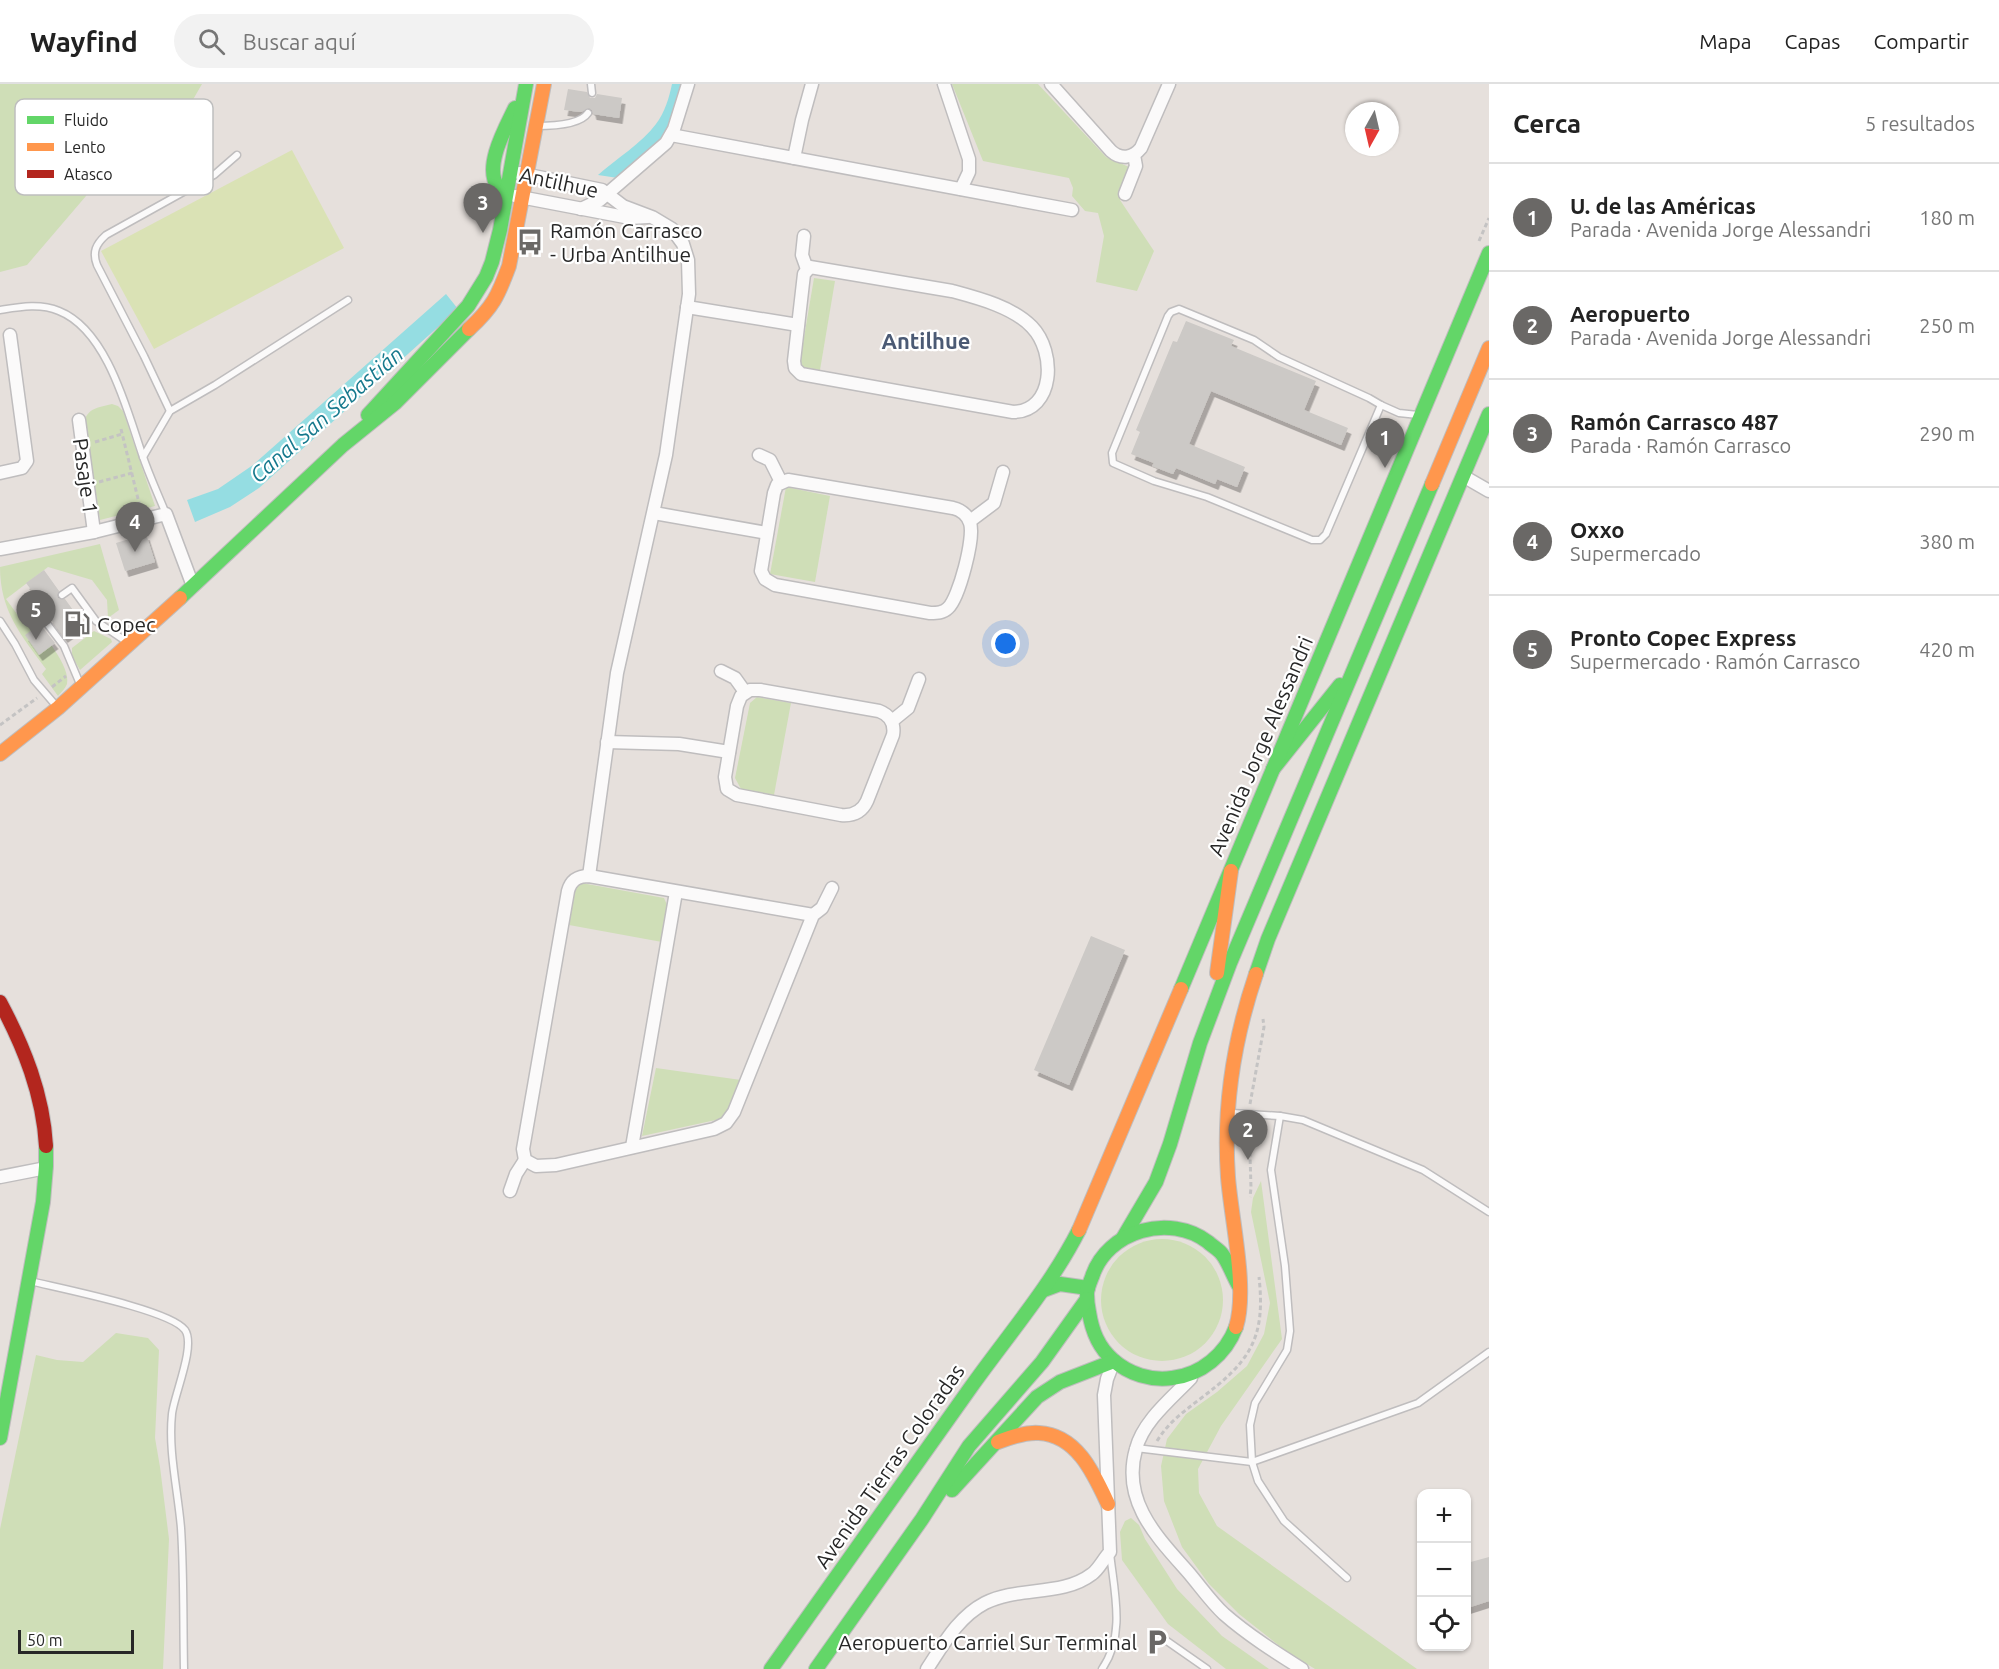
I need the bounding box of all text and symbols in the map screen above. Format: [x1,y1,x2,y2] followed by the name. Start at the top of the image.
[174,14,594,68] search box
[195,25,228,58] icon: search
[30,26,138,57] text: Wayfind
[243,29,356,54] text: Buscar aquí
[1699,29,1751,53] text: Mapa
[1784,29,1840,53] text: Capas
[1873,29,1969,53] text: Compartir
[15,99,213,195] legend
[1345,102,1399,156] north arrow
[1513,109,1581,138] text: Cerca
[64,111,108,129] text: Fluido
[1865,112,1975,135] text: 5 resultados
[64,138,106,156] text: Lento
[517,162,601,202] street label: Antilhue
[64,165,113,183] text: Atasco
[464,184,502,233] pin: 3
[1570,193,1756,218] text: U. de las Américas
[1527,206,1538,229] text: 1
[1919,206,1975,229] text: 180 m
[550,218,703,266] place label: Ramón Carrasco - Urba Antilhue
[1570,218,1871,241] text: Parada · Avenida Jorge Alessandri
[515,227,545,257] bus stop icon: Ramón Carrasco - Urba Antilhue
[1570,301,1690,326] text: Aeropuerto
[1527,314,1538,337] text: 2
[1919,314,1975,337] text: 250 m
[1570,326,1871,349] text: Parada · Avenida Jorge Alessandri
[881,328,971,353] district label: Antilhue
[244,341,408,487] water label: Canal San Sebastián
[1570,409,1779,434] text: Ramón Carrasco 487
[1366,418,1404,468] pin: 1
[1527,422,1538,445] text: 3
[1919,422,1975,445] text: 290 m
[1570,434,1791,457] text: Parada · Ramón Carrasco
[69,436,103,516] street label: Pasaje 1
[116,502,154,552] pin: 4
[1570,517,1625,542] text: Oxxo
[1527,530,1538,553] text: 4
[1919,530,1975,553] text: 380 m
[1570,542,1701,565] text: Supermercado
[16,590,56,640] pin: 5
[62,609,92,639] fuel station icon: Copec
[97,612,156,636] place label: Copec
[1570,625,1796,650] text: Pronto Copec Express
[991,629,1020,658] your location
[1203,633,1317,859] street label: Avenida Jorge Alessandri
[1527,638,1538,661] text: 5
[1919,638,1975,661] text: 420 m
[1570,650,1860,673] text: Supermercado · Ramón Carrasco
[1228,1110,1268,1160] pin: 2
[809,1359,969,1573] street label: Avenida Tierras Coloradas
[1417,1489,1471,1651] map controls
[1417,1489,1471,1543] button: +
[1417,1543,1471,1597] button: −
[1417,1597,1471,1651] button: locate
[18,1627,134,1654] scale bar
[1142,1627,1172,1657] parking icon: Aeropuerto Carriel Sur Terminal
[838,1630,1137,1654] place label: Aeropuerto Carriel Sur Terminal
[27,1631,63,1649] text: 50 m

